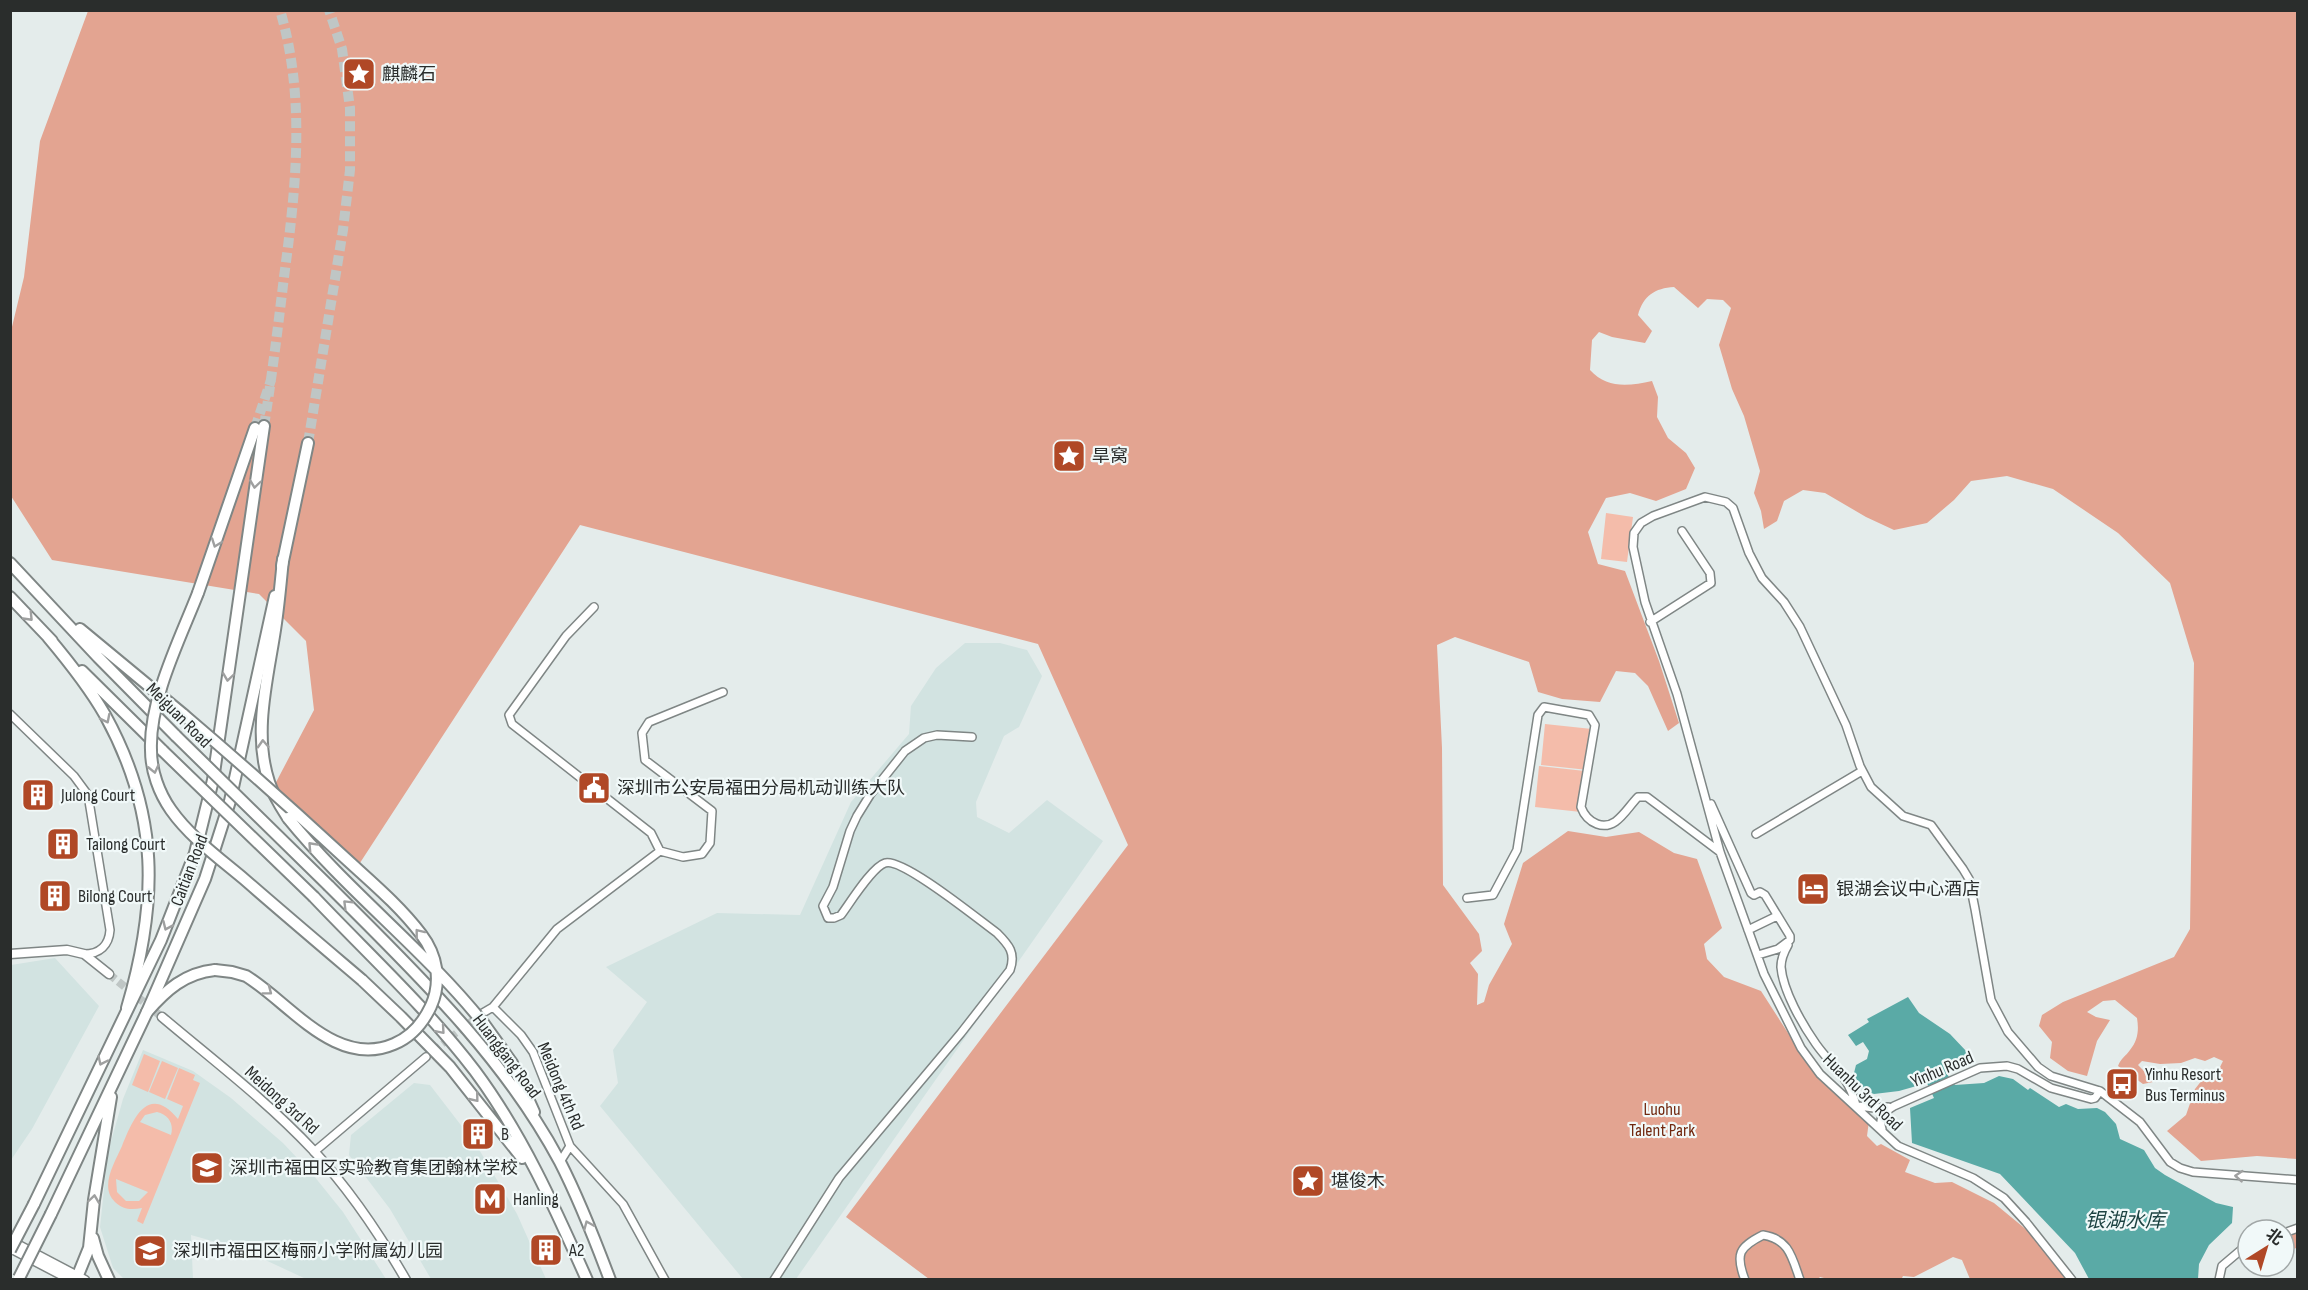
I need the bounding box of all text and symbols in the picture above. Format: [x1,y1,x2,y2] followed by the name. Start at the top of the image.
[341,56,377,92] place icon: 麒麟石
[382,64,436,85] place label: 麒麟石
[1051,438,1087,474] place icon: 旱窝
[1092,446,1128,467] place label: 旱窝
[250,479,262,488] one-way arrow
[211,537,224,547] one-way arrow
[22,610,33,621] one-way arrow
[222,672,234,681] one-way arrow
[142,678,216,752] street label: Meiguan Road
[99,713,111,724] one-way arrow
[257,740,270,749] one-way arrow
[147,764,160,774] one-way arrow
[576,770,612,806] public building icon: 深圳市公安局福田分局机动训练大队
[20,777,56,813] building icon: Julong Court
[617,778,905,799] place label: 深圳市公安局福田分局机动训练大队
[60,785,136,806] place label: Julong Court
[45,826,81,862] building icon: Tailong Court
[166,831,213,909] street label: Caitian Road
[86,834,166,855] place label: Tailong Court
[309,842,320,853] one-way arrow
[1795,871,1831,907] hotel icon: 银湖会议中心酒店
[37,878,73,914] building icon: Bilong Court
[1836,879,1980,900] place label: 银湖会议中心酒店
[78,886,153,907] place label: Bilong Court
[343,901,354,912] one-way arrow
[162,920,174,931] one-way arrow
[416,929,427,940] one-way arrow
[261,984,272,995] one-way arrow
[468,1010,545,1103] street label: Huanggang Road
[434,1023,445,1034] one-way arrow
[533,1039,588,1133] street label: Meidong 4th Rd
[1908,1047,1977,1092] street label: Yinhu Road
[1819,1049,1907,1135] street label: Huanhu 3rd Road
[98,1055,110,1066] one-way arrow
[240,1062,323,1139] street label: Meidong 3rd Rd
[2145,1064,2225,1106] place label: Yinhu Resort Bus Terminus
[2104,1066,2140,1102] bus stop icon: Yinhu Resort Bus Terminus
[468,1091,479,1102] one-way arrow
[1629,1099,1695,1141] park label: Luohu Talent Park
[460,1116,496,1152] building icon: B
[501,1124,509,1145] place label: B
[189,1150,225,1186] school or university icon: 深圳市福田区实验教育集团翰林学校
[230,1158,518,1179] place label: 深圳市福田区实验教育集团翰林学校
[1290,1163,1326,1199] place icon: 堪俊木
[2235,1169,2244,1182] one-way arrow
[1331,1171,1385,1192] place label: 堪俊木
[472,1181,508,1217] metro station icon: Hanling
[513,1189,559,1210] place label: Hanling
[87,1194,100,1203] one-way arrow
[2085,1209,2168,1233] water label: 银湖水库
[2236,1218,2296,1278] north arrow
[583,1220,595,1231] one-way arrow
[2262,1225,2286,1250] text: 北
[528,1232,564,1268] building icon: A2
[132,1233,168,1269] school or university icon: 深圳市福田区梅丽小学附属幼儿园
[568,1240,584,1261] place label: A2
[173,1241,443,1262] place label: 深圳市福田区梅丽小学附属幼儿园

